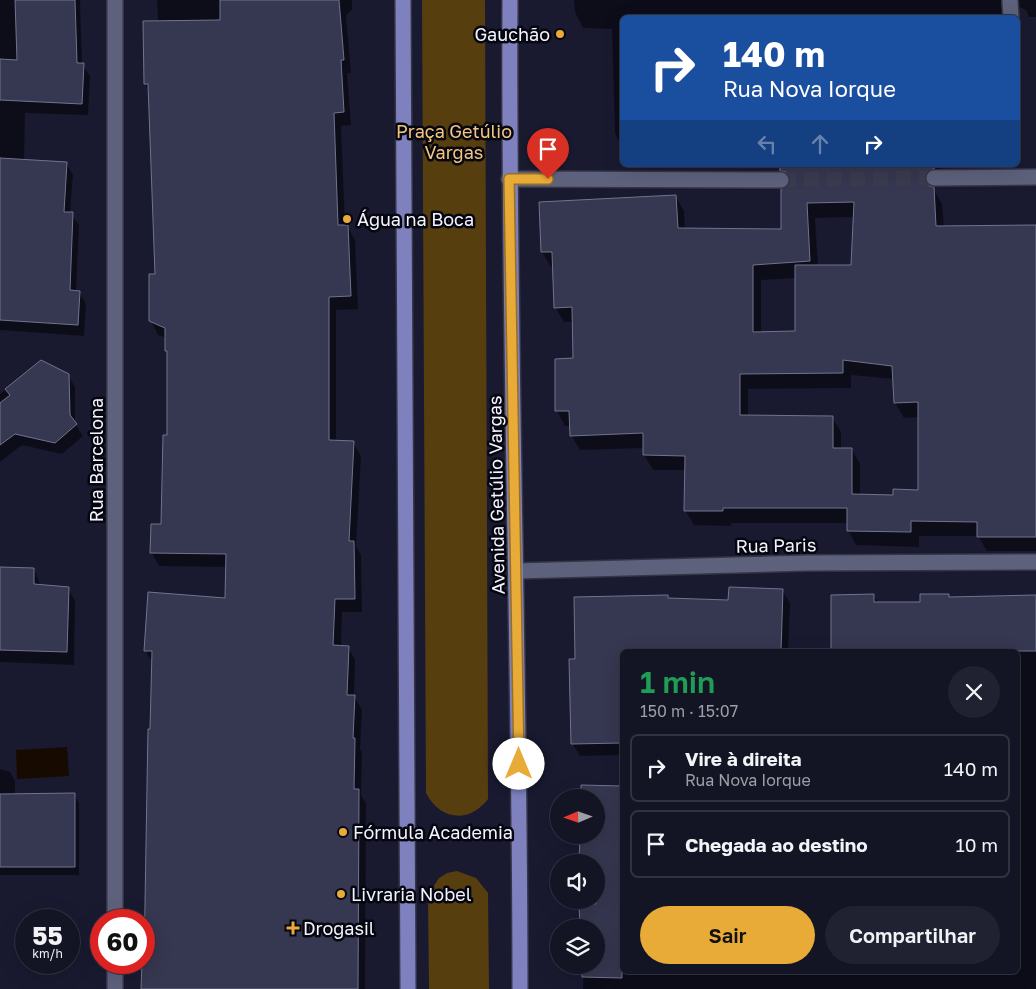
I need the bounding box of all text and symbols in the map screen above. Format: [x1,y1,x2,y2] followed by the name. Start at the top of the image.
[474,23,550,45] place label: Gauchão
[554,28,566,40] marker: Gauchão
[723,33,825,75] text: 140 m
[640,35,705,100] icon: right
[723,75,896,102] text: Rua Nova Iorque
[396,120,512,163] park label: Praça Getúlio Vargas
[527,128,569,179] pin
[753,130,781,158] icon: left
[806,130,834,158] icon: ahead
[859,130,887,158] icon: right
[534,135,562,163] icon: arrive
[357,208,474,230] place label: Água na Boca
[341,213,353,225] marker: Água na Boca
[483,395,509,595] street label: Avenida Getúlio Vargas
[85,398,107,522] street label: Rua Barcelona
[736,533,816,557] street label: Rua Paris
[640,664,715,700] text: 1 min
[948,666,1000,718] button: close
[640,701,738,721] text: 150 m · 15:07
[492,737,544,789] position arrow
[685,747,802,770] text: Vire à direita
[642,754,670,782] icon: right
[944,757,998,780] text: 140 m
[685,770,811,790] text: Rua Nova Iorque
[550,789,605,844] north arrow
[550,789,605,974] map controls
[353,821,513,843] place label: Fórmula Academia
[337,826,349,838] marker: Fórmula Academia
[642,830,670,858] icon: arrive
[685,833,868,856] text: Chegada ao destino
[955,833,998,856] text: 10 m
[550,854,605,909] button: sound
[351,883,472,905] place label: Livraria Nobel
[335,888,347,900] marker: Livraria Nobel
[640,906,815,964] button: Sair
[825,906,1000,964] button: Compartilhar
[90,909,155,974] speed limit sign: 60
[303,917,375,939] place label: Drogasil
[550,919,605,974] button: layers
[32,920,63,951] text: 55
[287,922,299,934] marker: Drogasil
[32,946,63,961] text: km/h

